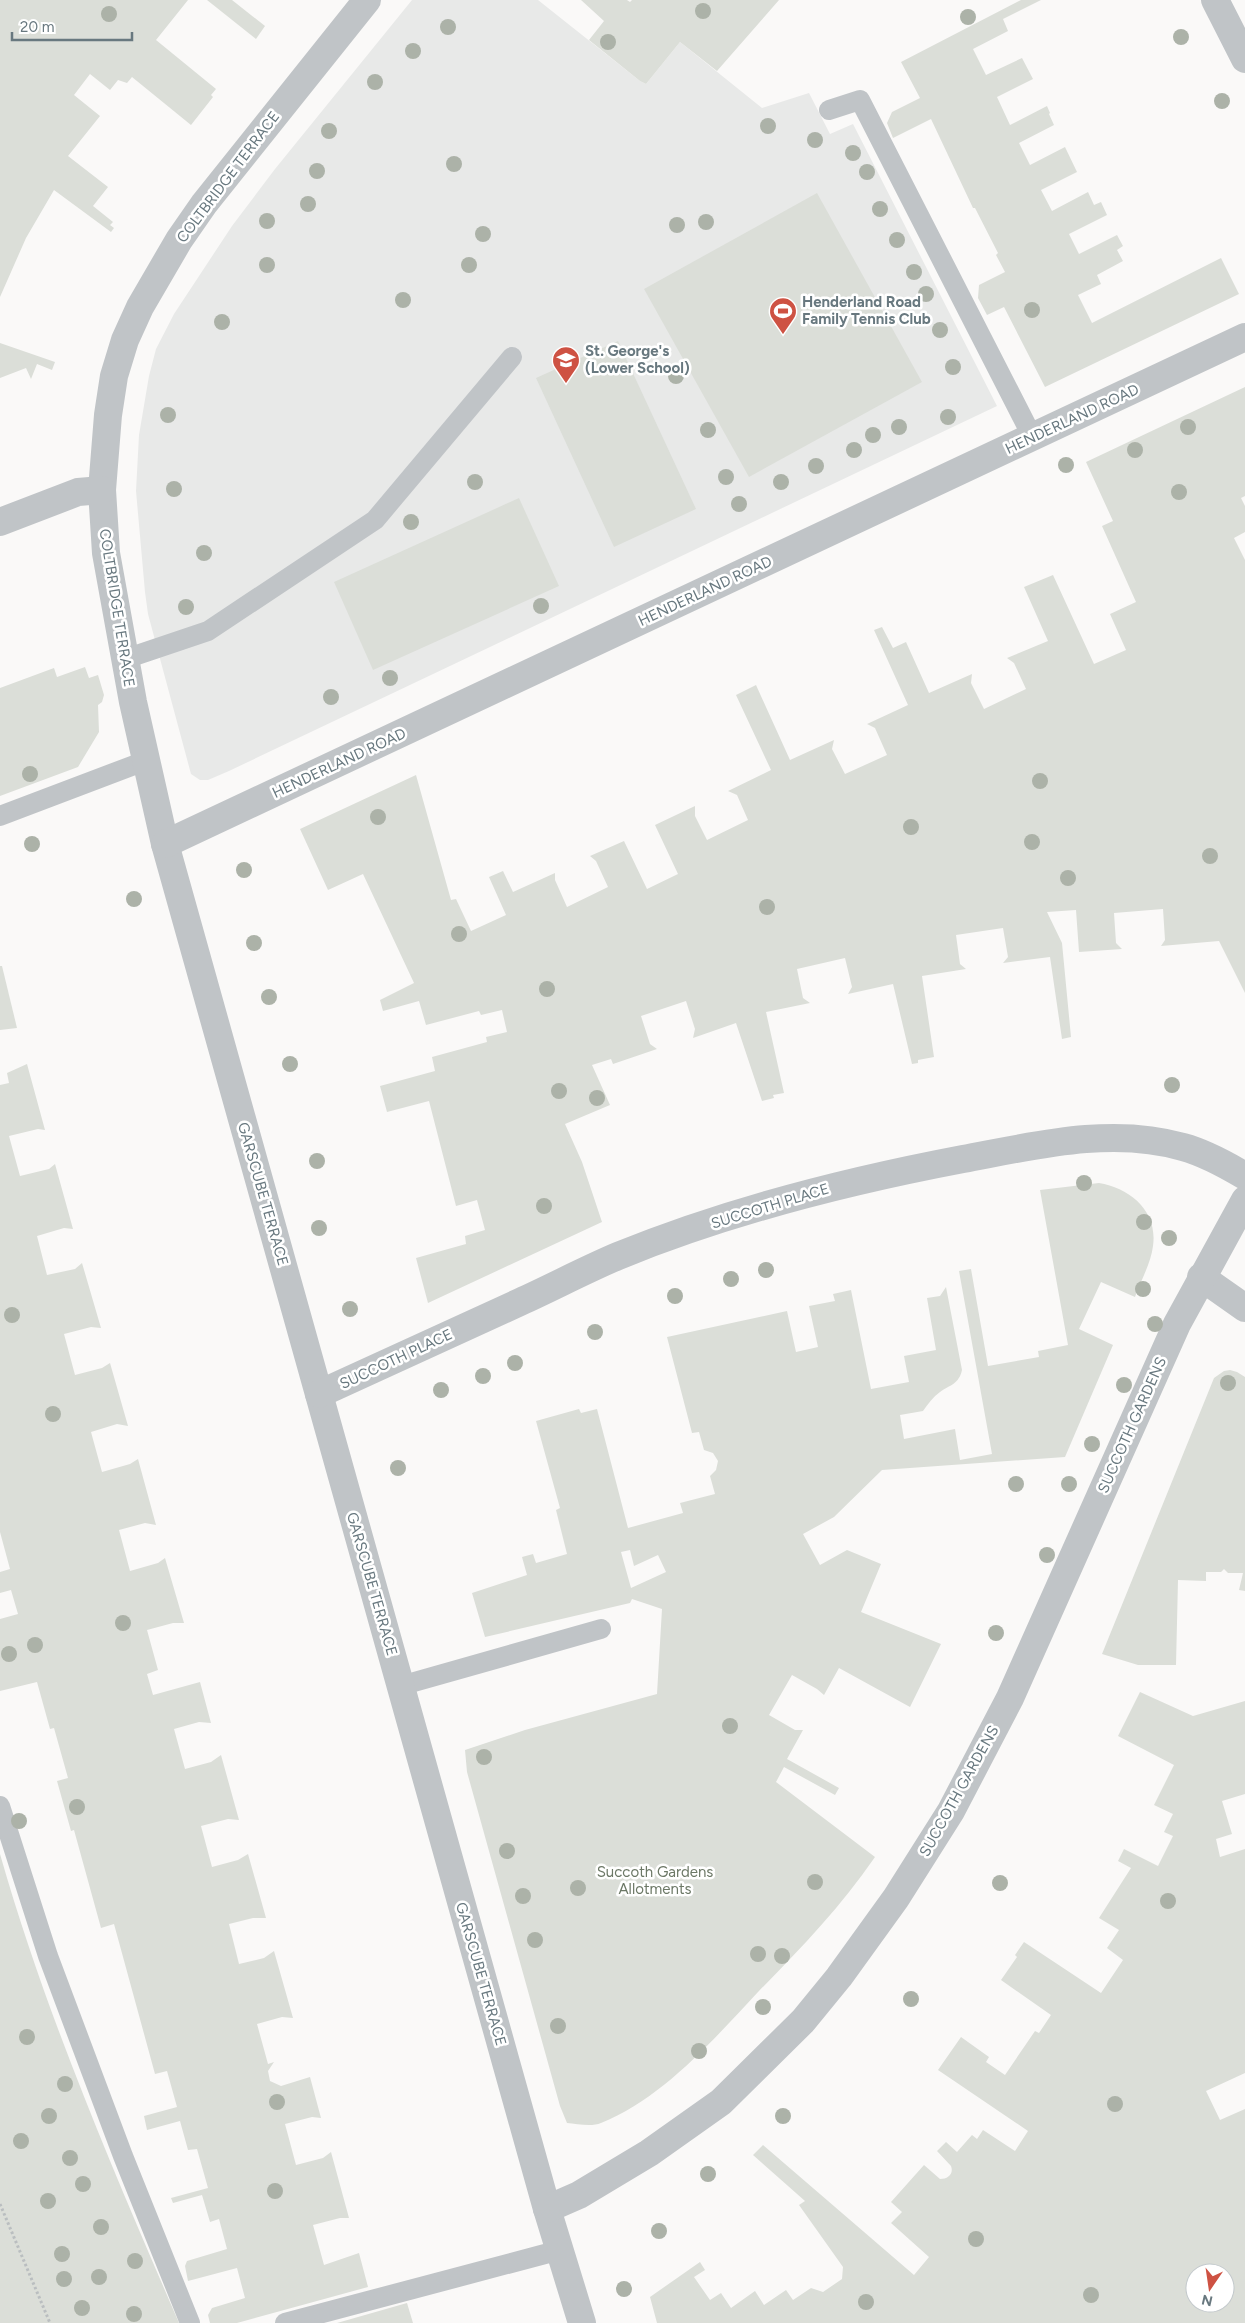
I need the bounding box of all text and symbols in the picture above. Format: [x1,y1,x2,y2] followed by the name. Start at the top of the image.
[12,10,132,42] scale bar
[20,18,54,36] text: 20 m
[173,108,283,246] street label: COLTBRIDGE TERRACE
[802,293,931,328] place label: Henderland Road Family Tennis Club
[768,296,798,335] sports icon: Henderland Road Family Tennis Club
[585,342,690,377] place label: St. George's (Lower School)
[551,345,581,384] school or university icon: St. George's (Lower School)
[1002,380,1142,458] street label: HENDERLAND ROAD
[96,528,138,688] street label: COLTBRIDGE TERRACE
[635,552,775,630] street label: HENDERLAND ROAD
[269,724,409,802] street label: HENDERLAND ROAD
[234,1120,292,1268] street label: GARSCUBE TERRACE
[709,1180,831,1232] street label: SUCCOTH PLACE
[337,1325,455,1393] street label: SUCCOTH PLACE
[1094,1354,1170,1496] street label: SUCCOTH GARDENS
[343,1510,401,1658] street label: GARSCUBE TERRACE
[915,1722,1003,1860] street label: SUCCOTH GARDENS
[597,1863,713,1898] park label: Succoth Gardens Allotments
[452,1900,510,2048] street label: GARSCUBE TERRACE
[1185,2263,1235,2313] north arrow
[1200,2291,1214,2310] text: N

